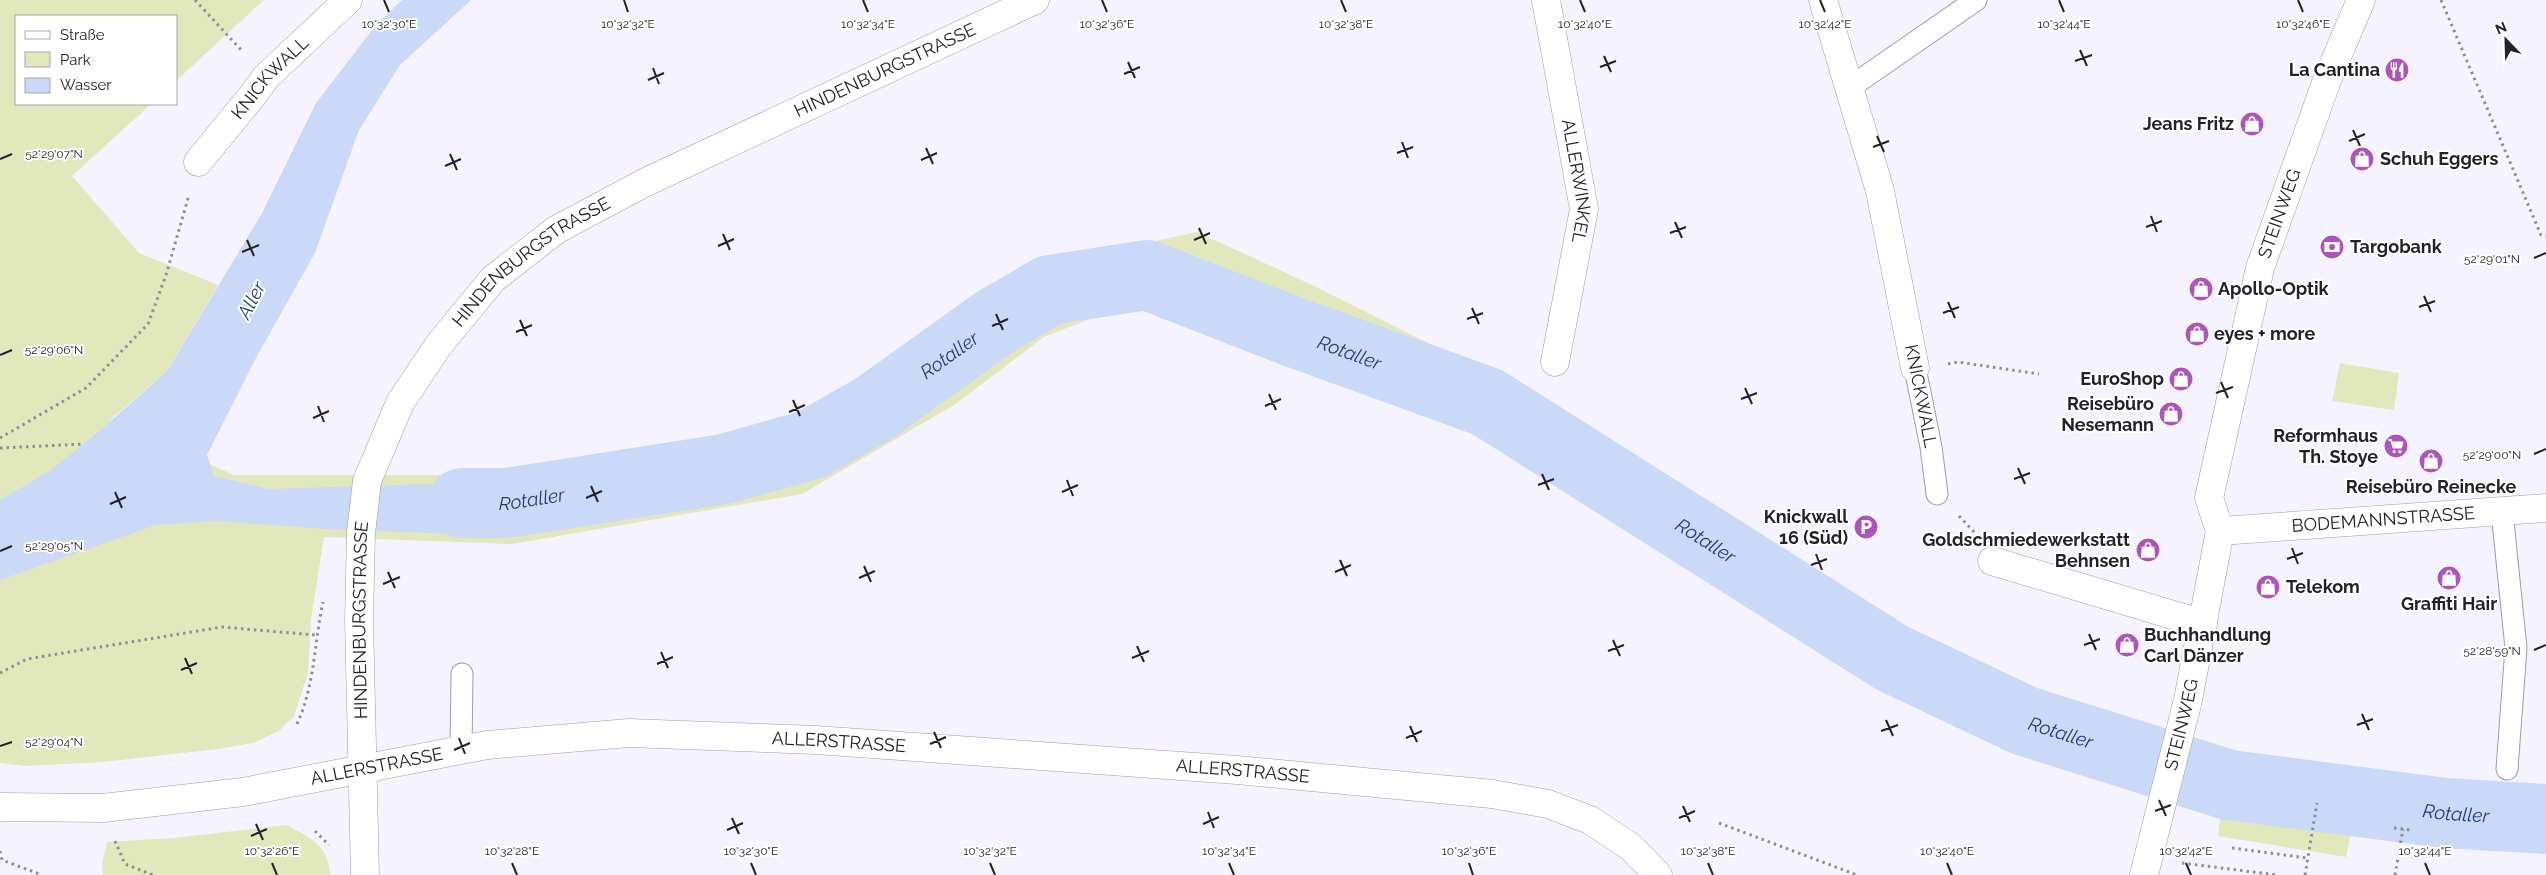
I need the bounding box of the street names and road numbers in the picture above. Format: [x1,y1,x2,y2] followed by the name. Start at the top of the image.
[791,18,979,121] street label: HINDENBURGSTRASSE
[227,31,313,123] street label: KNICKWALL
[1558,117,1595,245] street label: ALLERWINKEL
[2253,166,2304,261] street label: STEINWEG
[447,192,614,330] street label: HINDENBURGSTRASSE
[1901,342,1942,450] street label: KNICKWALL
[2291,502,2475,536] street label: BODEMANNSTRASSE
[348,520,372,719] street label: HINDENBURGSTRASSE
[2160,677,2202,773] street label: STEINWEG
[771,727,907,756] street label: ALLERSTRASSE
[309,743,445,789] street label: ALLERSTRASSE
[1175,755,1311,787] street label: ALLERSTRASSE

